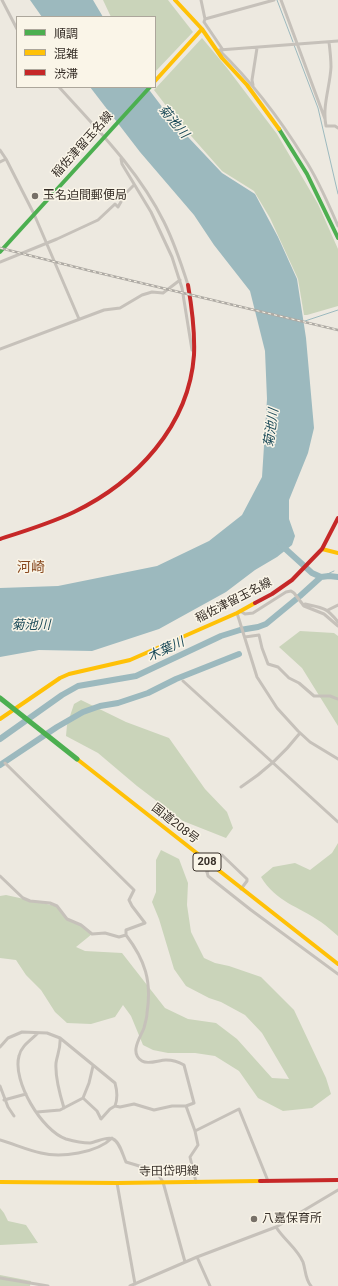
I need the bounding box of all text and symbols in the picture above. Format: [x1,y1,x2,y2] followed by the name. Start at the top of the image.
[16,16,156,88] legend
[54,27,78,41] text: 順調
[54,47,78,61] text: 混雑
[54,67,78,81] text: 渋滞
[154,102,192,142] water label: 菊池川
[50,109,116,181] street label: 稲佐津留玉名線
[43,189,127,203] place label: 玉名迫間郵便局
[30,191,40,201] marker: 玉名迫間郵便局
[262,408,282,448] water label: 菊池川
[17,560,45,576] district label: 河崎
[193,576,275,626] street label: 稲佐津留玉名線
[12,618,50,634] water label: 菊池川
[145,635,187,665] water label: 木葉川
[148,801,202,847] street label: 国道208号
[193,853,221,871] road number: 208
[139,1164,199,1180] street label: 寺田岱明線
[262,1212,322,1226] place label: 八嘉保育所
[249,1214,259,1224] marker: 八嘉保育所

